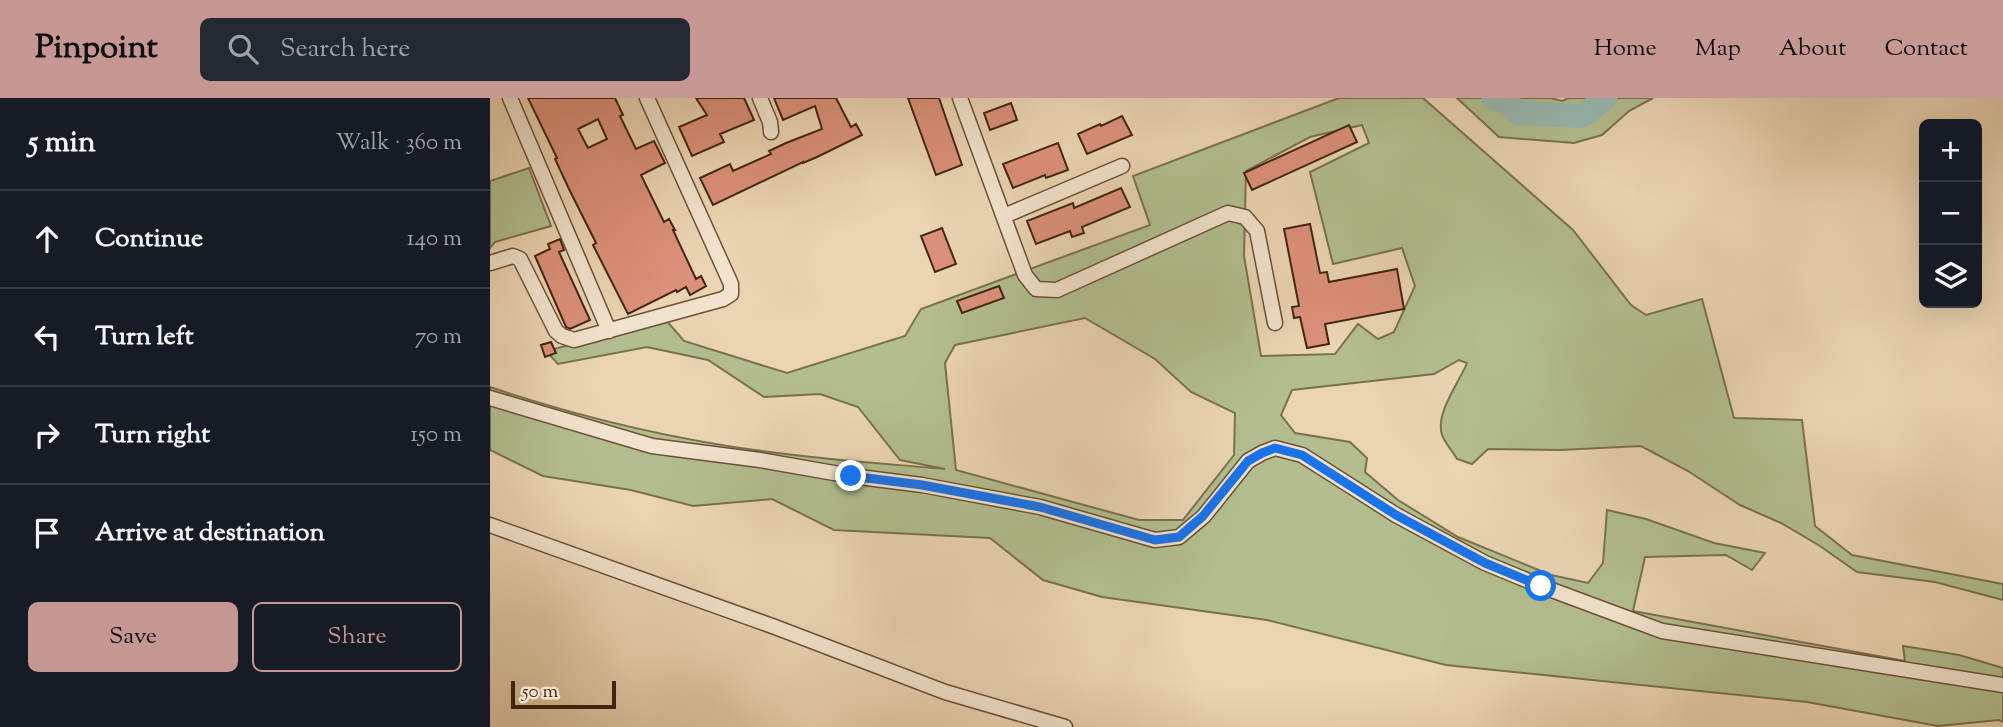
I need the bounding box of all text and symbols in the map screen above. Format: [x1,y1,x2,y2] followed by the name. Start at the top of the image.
[200,18,690,81] search box
[35,25,158,73] text: Pinpoint
[224,30,262,68] icon: search
[280,31,410,68] text: Search here
[1594,32,1657,66] text: Home
[1695,32,1741,66] text: Map
[1779,32,1846,66] text: About
[1884,32,1968,66] text: Contact
[1919,119,1982,308] map controls
[1919,119,1982,182] button: +
[28,122,96,165] text: 5 min
[336,127,462,160] text: Walk · 360 m
[1919,182,1982,245] button: −
[28,220,66,258] icon: ahead
[95,221,203,258] text: Continue
[407,223,462,256] text: 140 m
[1919,245,1982,308] button: layers
[28,318,66,356] icon: left
[95,319,194,356] text: Turn left
[415,321,462,354] text: 70 m
[28,416,66,454] icon: right
[95,417,210,454] text: Turn right
[410,419,462,452] text: 150 m
[835,460,866,491] route end
[28,514,66,552] icon: arrive
[95,515,325,552] text: Arrive at destination
[1525,570,1556,601] route start
[28,602,238,672] button: Save
[252,602,462,672] button: Share
[511,678,616,710] scale bar
[522,679,558,706] text: 50 m

